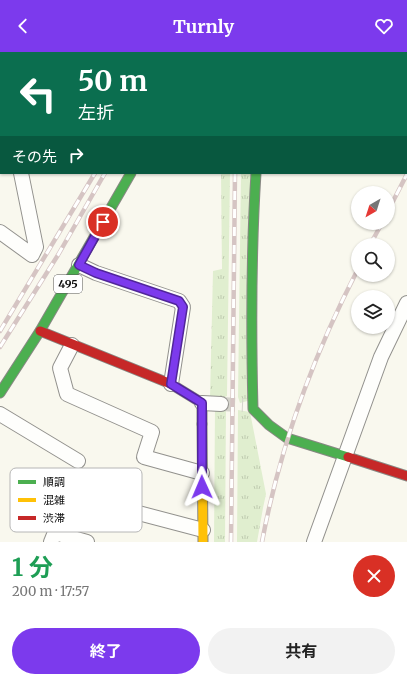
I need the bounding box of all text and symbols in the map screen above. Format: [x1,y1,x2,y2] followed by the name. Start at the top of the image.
[12,15,34,37] icon: back
[173,15,234,38] text: Turnly
[373,15,395,37] icon: heart
[78,63,147,99] text: 50 m
[12,68,64,120] icon: left
[78,101,114,124] text: 左折
[65,144,87,166] icon: right
[12,147,57,166] text: その先
[351,186,395,230] north arrow
[351,186,395,334] map controls
[86,205,120,239] pin
[92,211,114,233] icon: arrive
[351,238,395,282] button: search
[54,275,82,293] road number: 495
[351,290,395,334] button: layers
[181,466,223,508] position arrow
[10,468,142,532] legend
[43,475,65,489] text: 順調
[43,493,65,507] text: 混雑
[43,511,65,525] text: 渋滞
[12,552,53,583] text: 1 分
[353,555,395,597] button: close
[12,583,89,600] text: 200 m · 17:57
[12,628,200,674] button: 終了
[208,628,395,674] button: 共有

